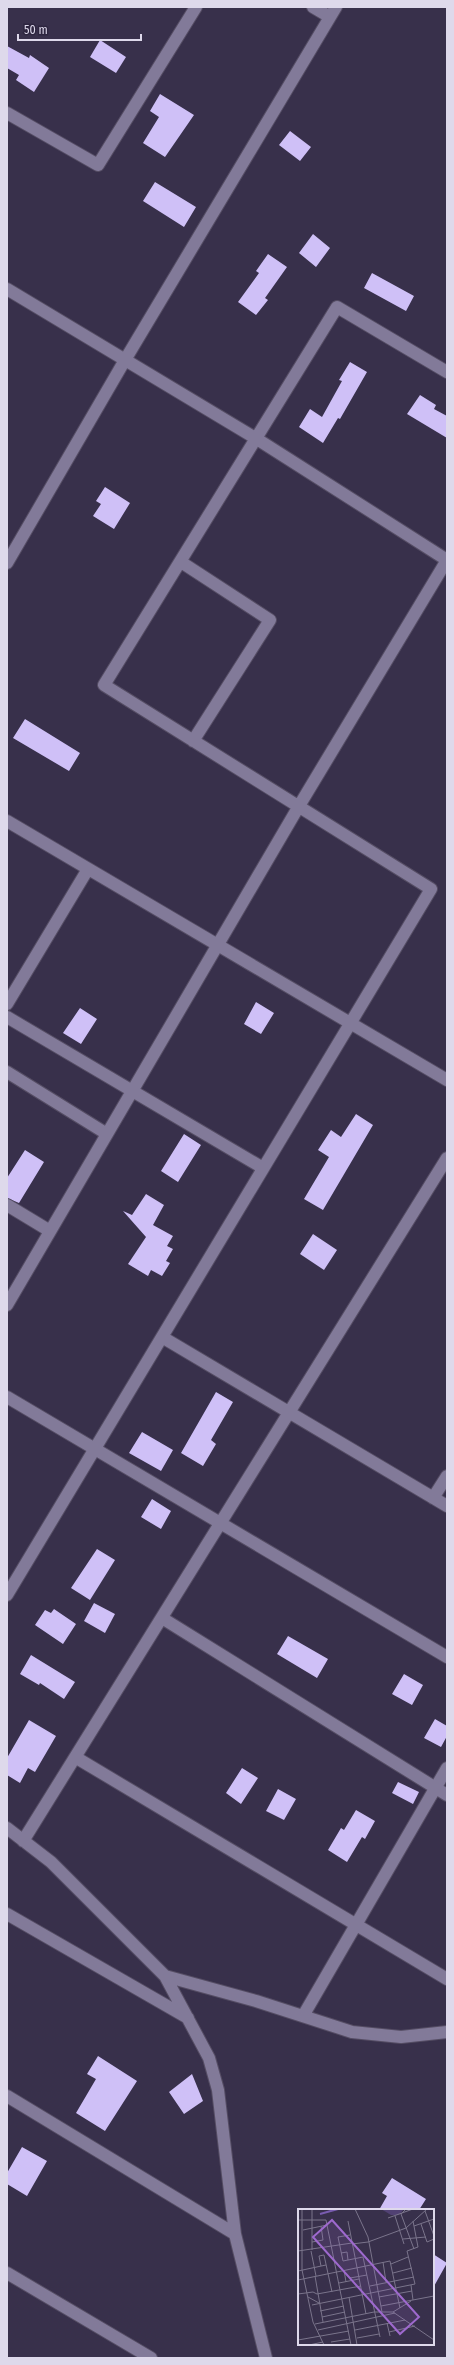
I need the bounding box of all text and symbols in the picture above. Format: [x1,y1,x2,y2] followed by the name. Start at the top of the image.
[18,16,141,42] scale bar
[24,23,48,37] text: 50 m
[298,2209,434,2345] inset map

